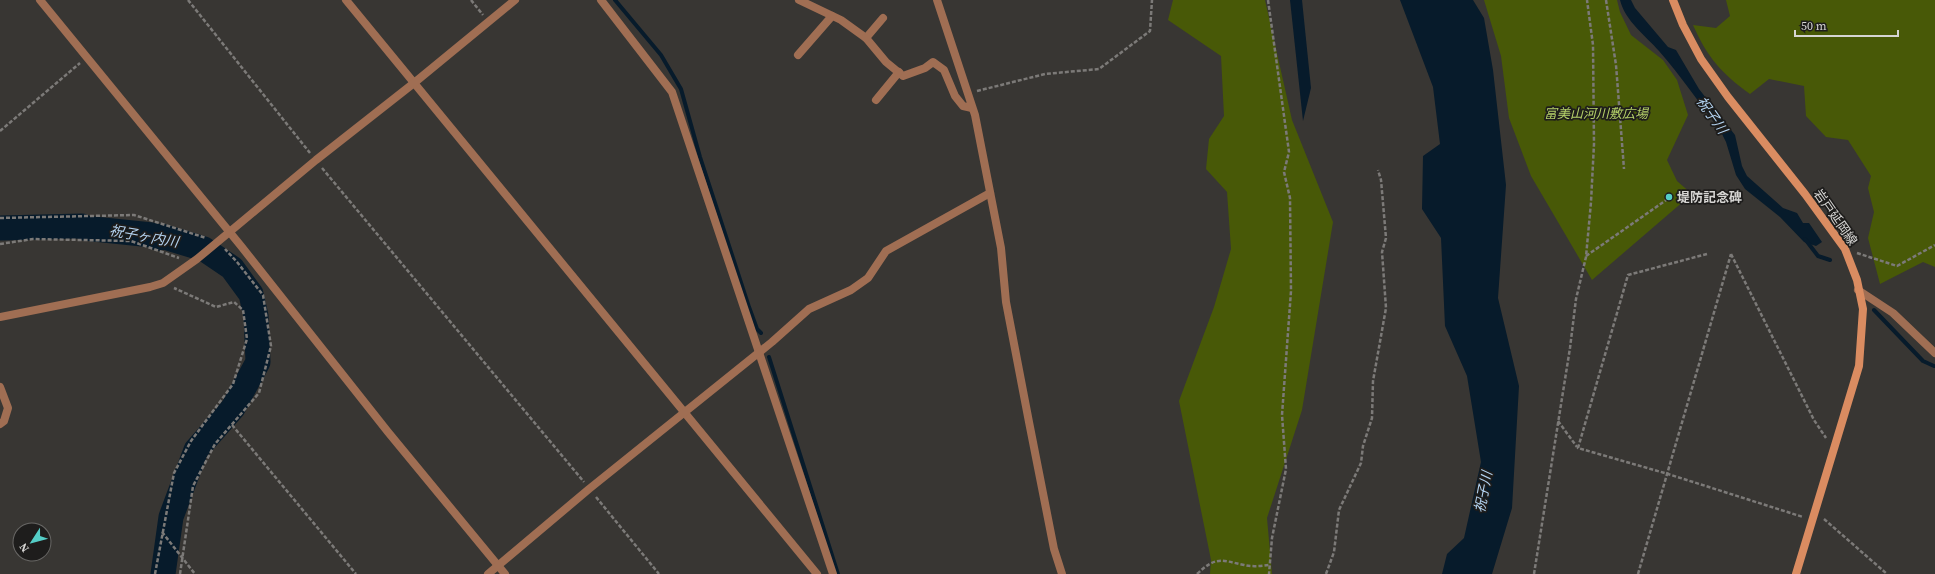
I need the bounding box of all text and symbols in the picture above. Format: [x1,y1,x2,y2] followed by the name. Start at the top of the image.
[1795,12,1898,38] scale bar
[1801,18,1827,34] text: 50 m
[1692,92,1733,140] water label: 祝子川
[1544,105,1650,122] park label: 富美山河川敷広場
[1810,186,1861,249] street label: 岩戸延岡線
[1677,189,1742,206] place label: 堤防記念碑
[1664,192,1674,202] marker: 堤防記念碑
[108,220,182,252] water label: 祝子ヶ内川
[1469,468,1497,515] water label: 祝子川
[12,522,52,562] north arrow
[16,540,33,555] text: N

